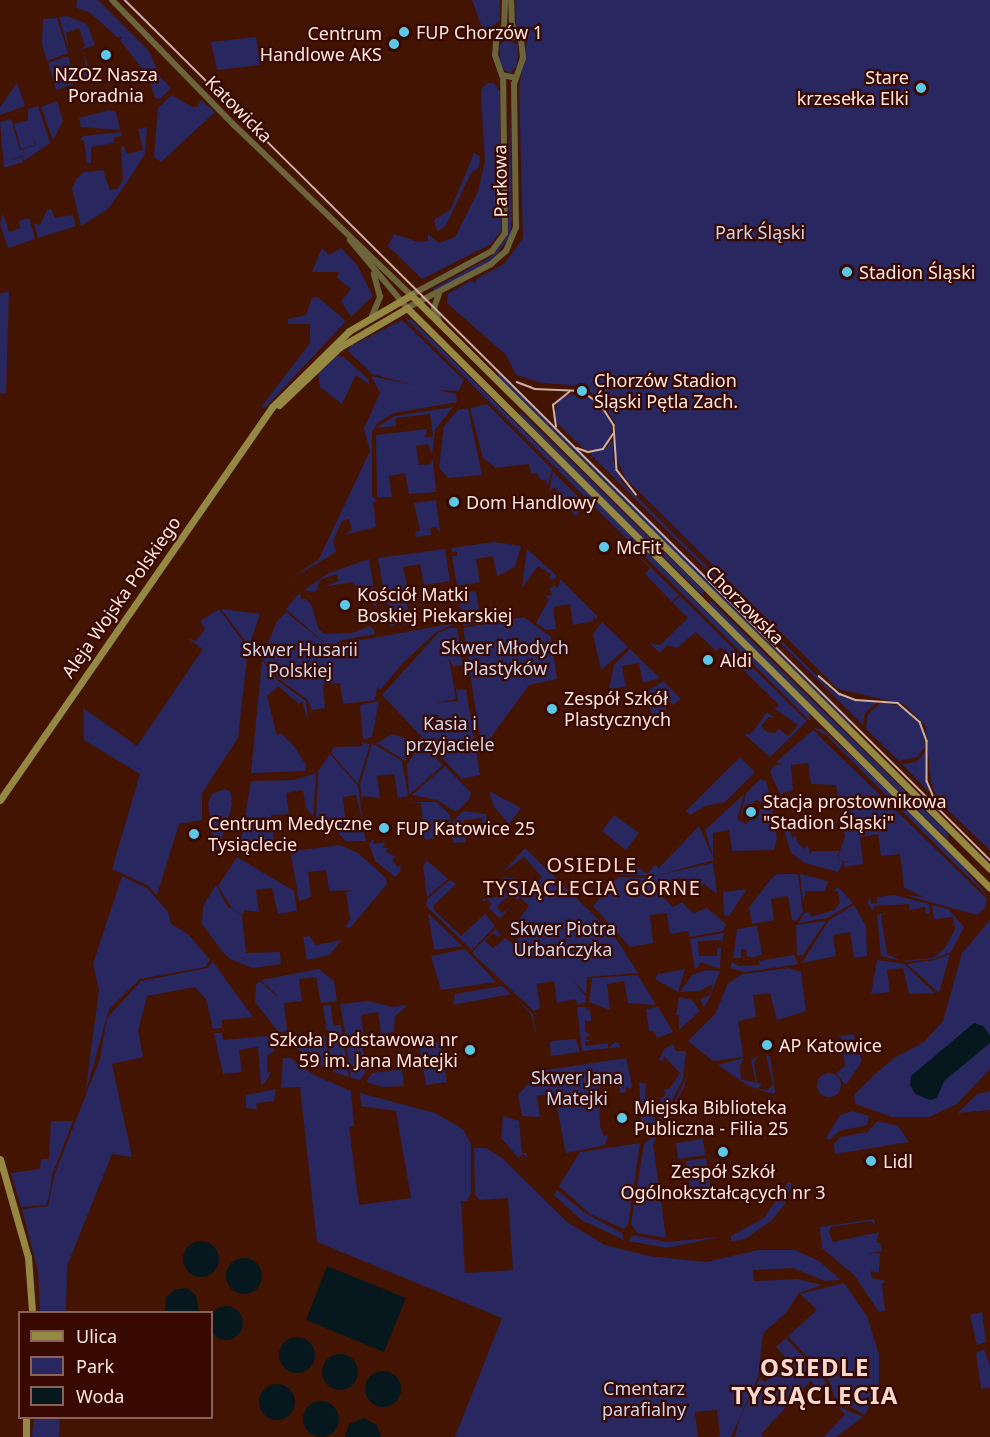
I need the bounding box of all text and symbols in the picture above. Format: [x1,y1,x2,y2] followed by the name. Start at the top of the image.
[416,21,543,43] place label: FUP Chorzów 1
[260,23,382,66] place label: Centrum Handlowe AKS
[397,25,411,39] marker: FUP Chorzów 1
[387,37,401,51] marker: Centrum Handlowe AKS
[99,48,113,62] marker: NZOZ Nasza Poradnia
[54,64,158,106] place label: NZOZ Nasza Poradnia
[797,67,909,110] place label: Stare krzesełka Elki
[201,71,277,147] street label: Katowicka
[914,81,928,95] marker: Stare krzesełka Elki
[489,144,511,218] street label: Parkowa
[715,221,805,243] park label: Park Śląski
[859,261,975,283] place label: Stadion Śląski
[840,265,854,279] marker: Stadion Śląski
[594,370,738,412] place label: Chorzów Stadion Śląski Pętla Zach.
[575,384,589,398] marker: Chorzów Stadion Śląski Pętla Zach.
[466,491,596,513] place label: Dom Handlowy
[447,495,461,509] marker: Dom Handlowy
[57,512,185,682] street label: Aleja Wojska Polskiego
[616,536,661,558] place label: McFit
[597,540,611,554] marker: McFit
[701,561,789,649] street label: Chorzowska
[357,584,512,626] place label: Kościół Matki Boskiej Piekarskiej
[338,598,352,612] marker: Kościół Matki Boskiej Piekarskiej
[441,637,569,680] park label: Skwer Młodych Plastyków
[242,639,358,682] park label: Skwer Husarii Polskiej
[720,649,752,671] place label: Aldi
[701,653,715,667] marker: Aldi
[564,688,671,730] place label: Zespół Szkół Plastycznych
[545,702,559,716] marker: Zespół Szkół Plastycznych
[405,713,495,756] park label: Kasia i przyjaciele
[763,791,947,834] place label: Stacja prostownikowa "Stadion Śląski"
[744,805,758,819] marker: Stacja prostownikowa "Stadion Śląski"
[208,813,372,856] place label: Centrum Medyczne Tysiąclecie
[396,817,535,839] place label: FUP Katowice 25
[377,821,391,835] marker: FUP Katowice 25
[185,825,203,843] marker: Centrum Medyczne Tysiąclecie
[483,852,701,899] district label: OSIEDLE TYSIĄCLECIA GÓRNE
[510,918,616,960] park label: Skwer Piotra Urbańczyka
[270,1029,458,1072] place label: Szkoła Podstawowa nr 59 im. Jana Matejki
[779,1034,882,1056] place label: AP Katowice
[760,1038,774,1052] marker: AP Katowice
[463,1043,477,1057] marker: Szkoła Podstawowa nr 59 im. Jana Matejki
[531,1067,623,1110] park label: Skwer Jana Matejki
[634,1097,788,1140] place label: Miejska Biblioteka Publiczna - Filia 25
[615,1111,629,1125] marker: Miejska Biblioteka Publiczna - Filia 25
[716,1145,730,1159] marker: Zespół Szkół Ogólnokształcących nr 3
[883,1150,913,1172] place label: Lidl
[864,1154,878,1168] marker: Lidl
[620,1161,826,1204] place label: Zespół Szkół Ogólnokształcących nr 3
[18,1311,213,1419] legend
[76,1324,117,1348] text: Ulica
[731,1353,899,1409] district label: OSIEDLE TYSIĄCLECIA
[76,1354,114,1378] text: Park
[602,1378,686,1420] park label: Cmentarz parafialny
[76,1384,124,1408] text: Woda

